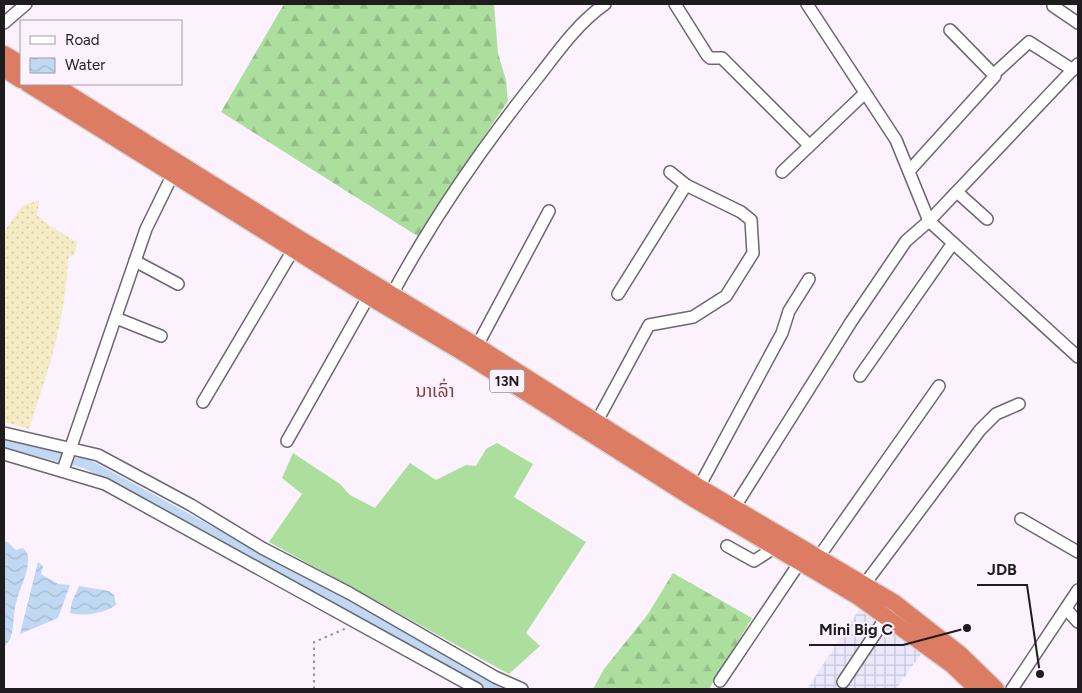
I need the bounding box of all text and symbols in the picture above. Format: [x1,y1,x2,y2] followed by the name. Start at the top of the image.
[20,20,182,85] legend
[65,31,100,49] text: Road
[65,56,105,74] text: Water
[490,370,524,392] road number: 13N
[415,378,455,402] district label: ນາເລົ່າ
[977,554,1027,585] callout: JDB
[987,560,1017,579] text: JDB
[809,614,903,645] callout: Mini Big C
[819,620,893,639] text: Mini Big C

